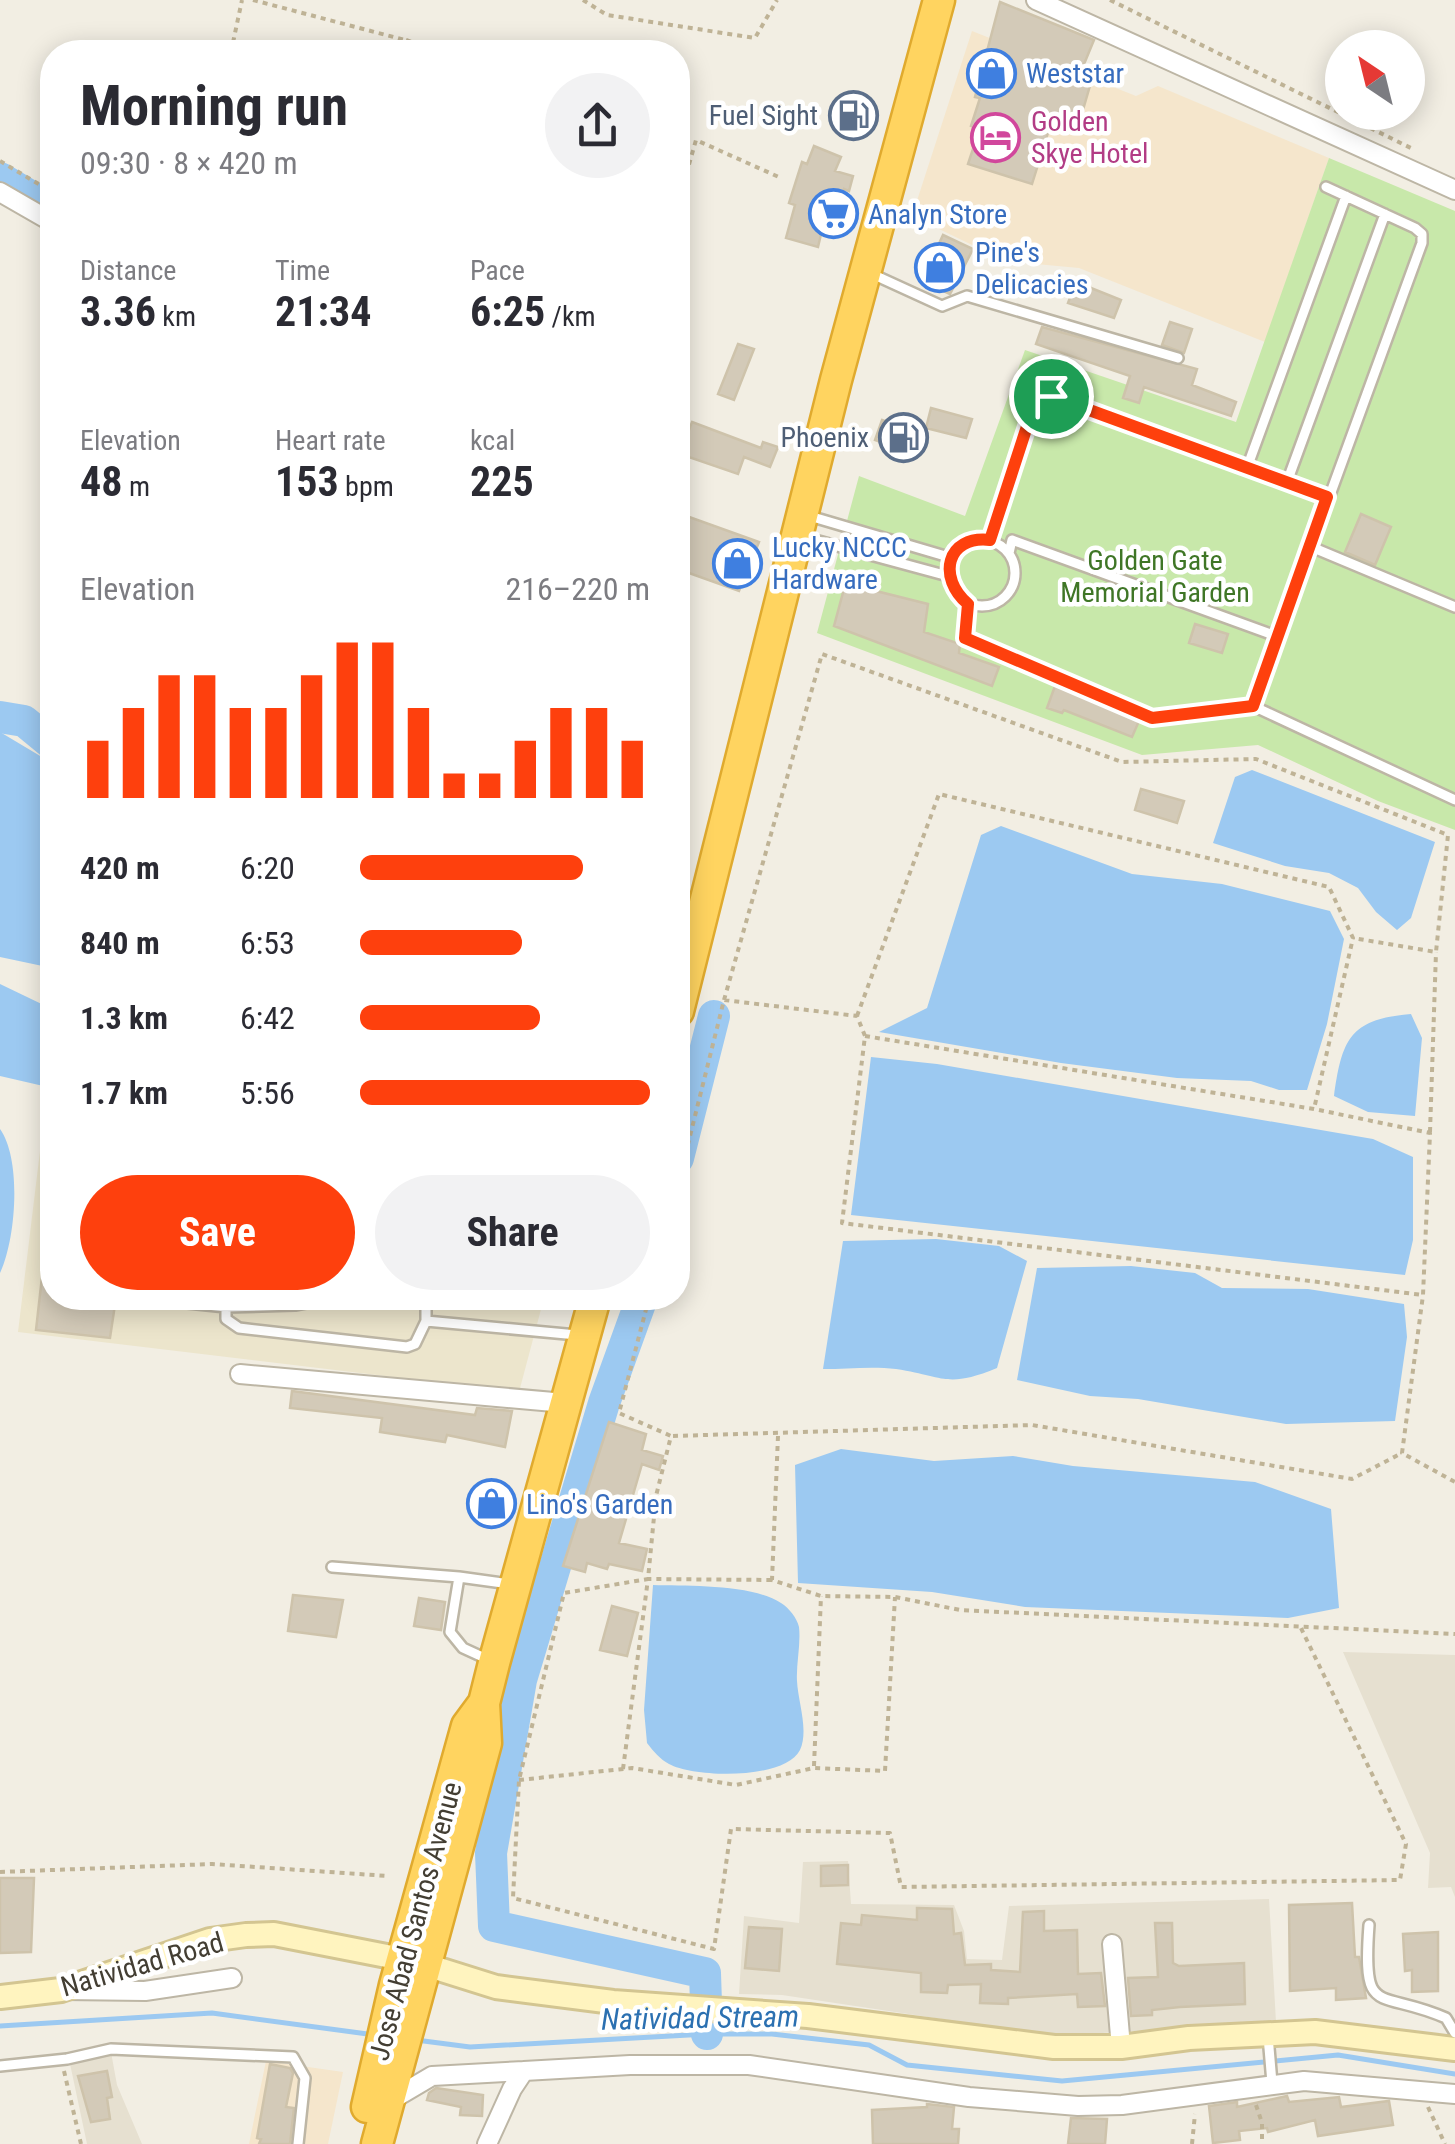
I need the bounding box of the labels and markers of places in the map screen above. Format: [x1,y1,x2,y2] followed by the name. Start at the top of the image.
[965,47,1017,99] shop icon: Weststar
[1026,57,1124,90] place label: Weststar
[827,89,879,141] fuel station icon: Fuel Sight
[709,99,818,132] place label: Fuel Sight
[1031,105,1148,170] place label: Golden Skye Hotel
[970,111,1022,163] hotel icon: Golden Skye Hotel
[807,188,859,240] supermarket icon: Analyn Store
[868,198,1007,231] place label: Analyn Store
[975,236,1089,301] place label: Pine's Delicacies
[914,242,966,294] shop icon: Pine's Delicacies
[1009,354,1094,439] pin
[878,411,930,463] fuel station icon: Phoenix
[781,421,869,454] place label: Phoenix
[772,531,907,596] place label: Lucky NCCC Hardware
[711,537,763,589] shop icon: Lucky NCCC Hardware
[465,1478,517,1530] shop icon: Lino's Garden
[526,1488,673,1521] place label: Lino's Garden

